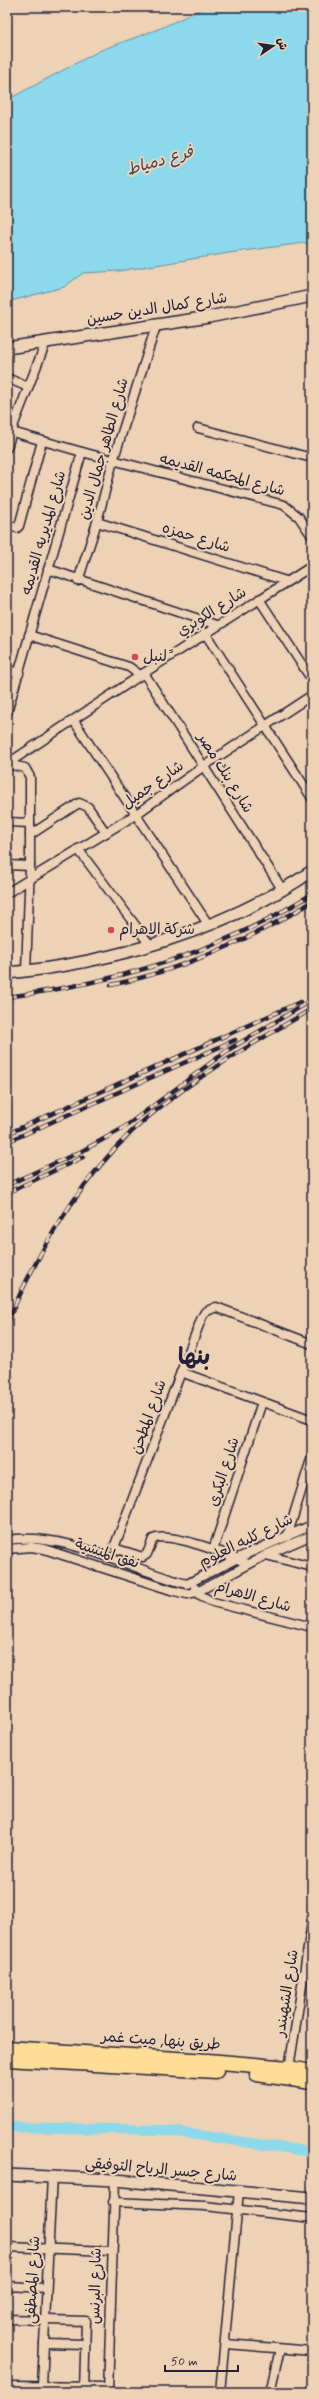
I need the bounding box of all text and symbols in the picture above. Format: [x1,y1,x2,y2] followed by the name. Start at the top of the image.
[253,26,293,66] north arrow
[274,37,290,51] text: ش
[124,141,197,181] water label: فرع دمياط
[85,288,229,330] street label: شارع كمال الدين حسين
[74,376,134,522] street label: شارع الطاهر جمال الدين
[157,449,287,501] street label: شارع المحكمه القديمه
[17,468,71,598] street label: شارع المديريه القديمه
[160,518,232,558] street label: شارع حمزه
[173,583,251,641] street label: شارع الكوبري
[143,647,174,667] place label: لنبل ً
[130,652,140,662] marker: لنبل ً
[191,727,258,817] street label: شارع بنك مصر
[118,756,188,814] street label: شارع جميل
[119,920,195,941] place label: شركة الاهرام
[106,925,116,935] marker: شركة الاهرام
[178,1343,210,1373] district label: بنها
[126,1377,172,1457] street label: شارع المطحن
[203,1435,245,1509] street label: شارع البكرى
[195,1510,297,1572] street label: شارع كليه العلوم
[72,1534,142,1574] street label: نفق المنشية
[212,1577,293,1618] street label: شارع الاهرام
[270,1948,304,2039] street label: شارع الشهبندر
[99,2027,221,2055] street label: طريق بنها, ميت غمر
[84,2153,238,2187] street label: شارع جسر الرياح التوفيقى
[21,2235,45,2325] street label: شارع المصطفى
[85,2248,107,2324] street label: شارع البرنس
[165,2347,238,2373] scale bar
[171,2354,198,2370] text: 50 m

